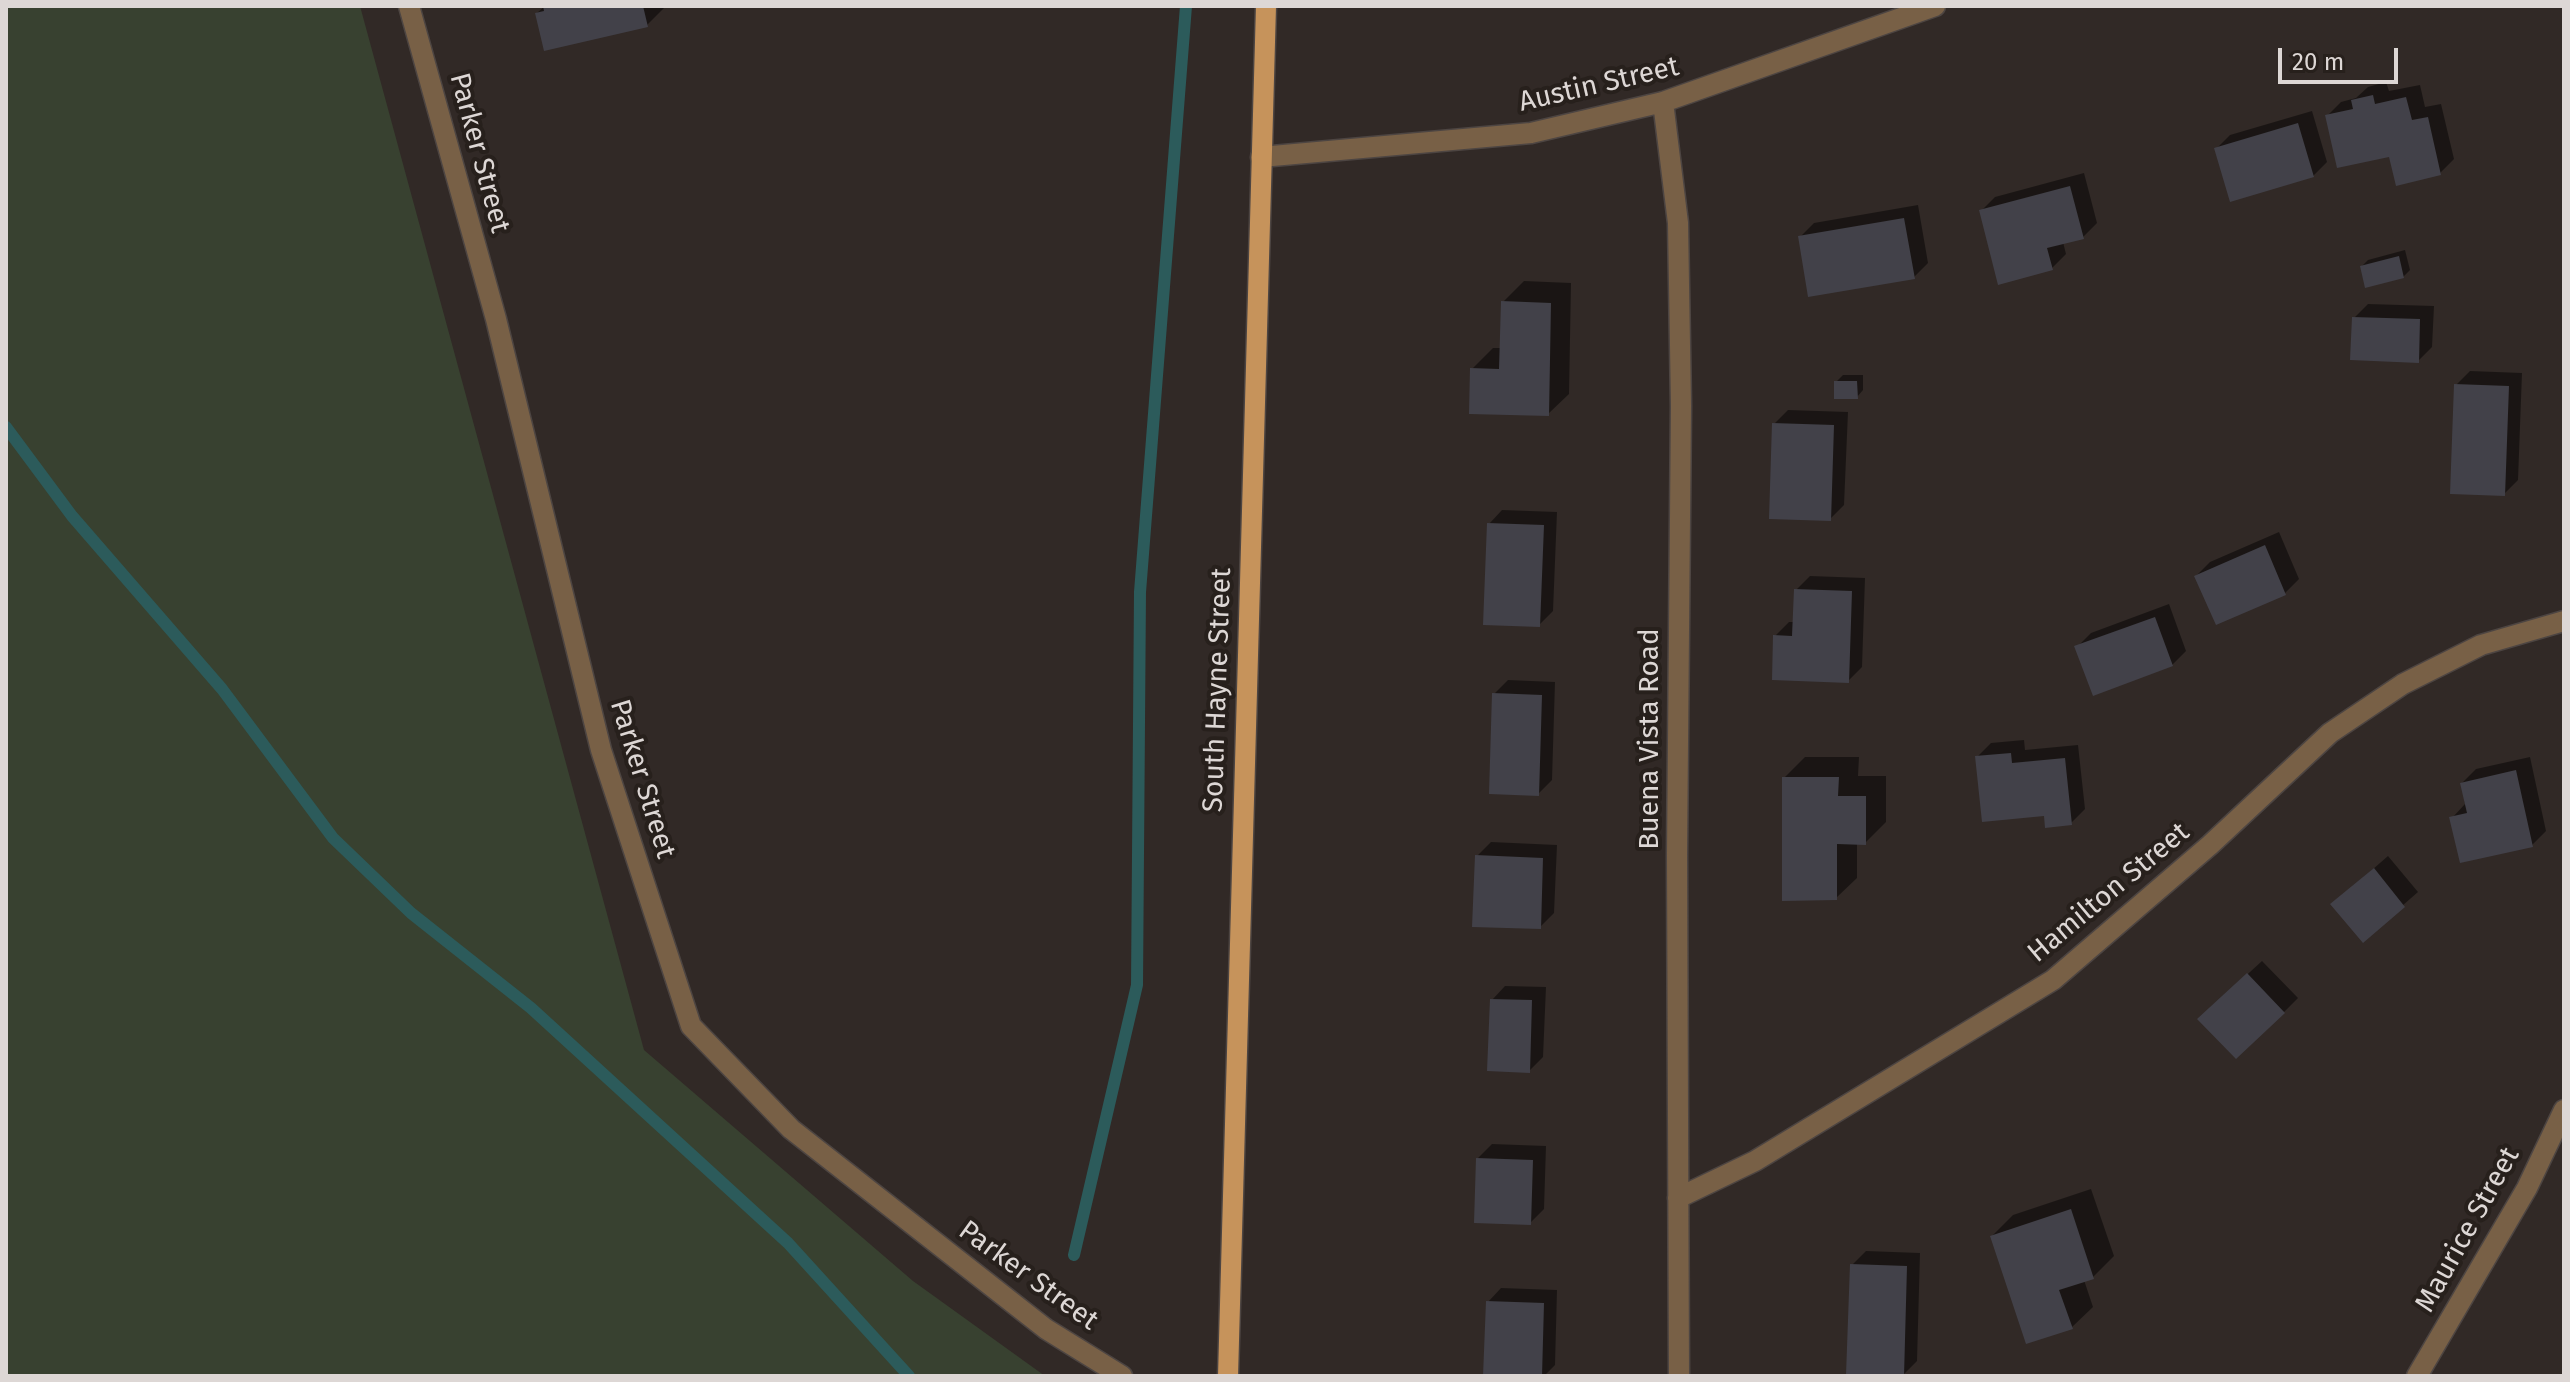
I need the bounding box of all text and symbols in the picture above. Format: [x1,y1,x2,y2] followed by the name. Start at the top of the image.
[2282,32,2402,82] scale bar
[2292,48,2344,76] text: 20 m
[1516,50,1682,120] street label: Austin Street
[442,69,516,237] street label: Parker Street
[1197,567,1239,813] street label: South Hayne Street
[1633,628,1667,850] street label: Buena Vista Road
[602,696,682,862] street label: Parker Street
[2022,816,2196,970] street label: Hamilton Street
[2409,1142,2527,1318] street label: Maurice Street
[952,1214,1104,1338] street label: Parker Street

